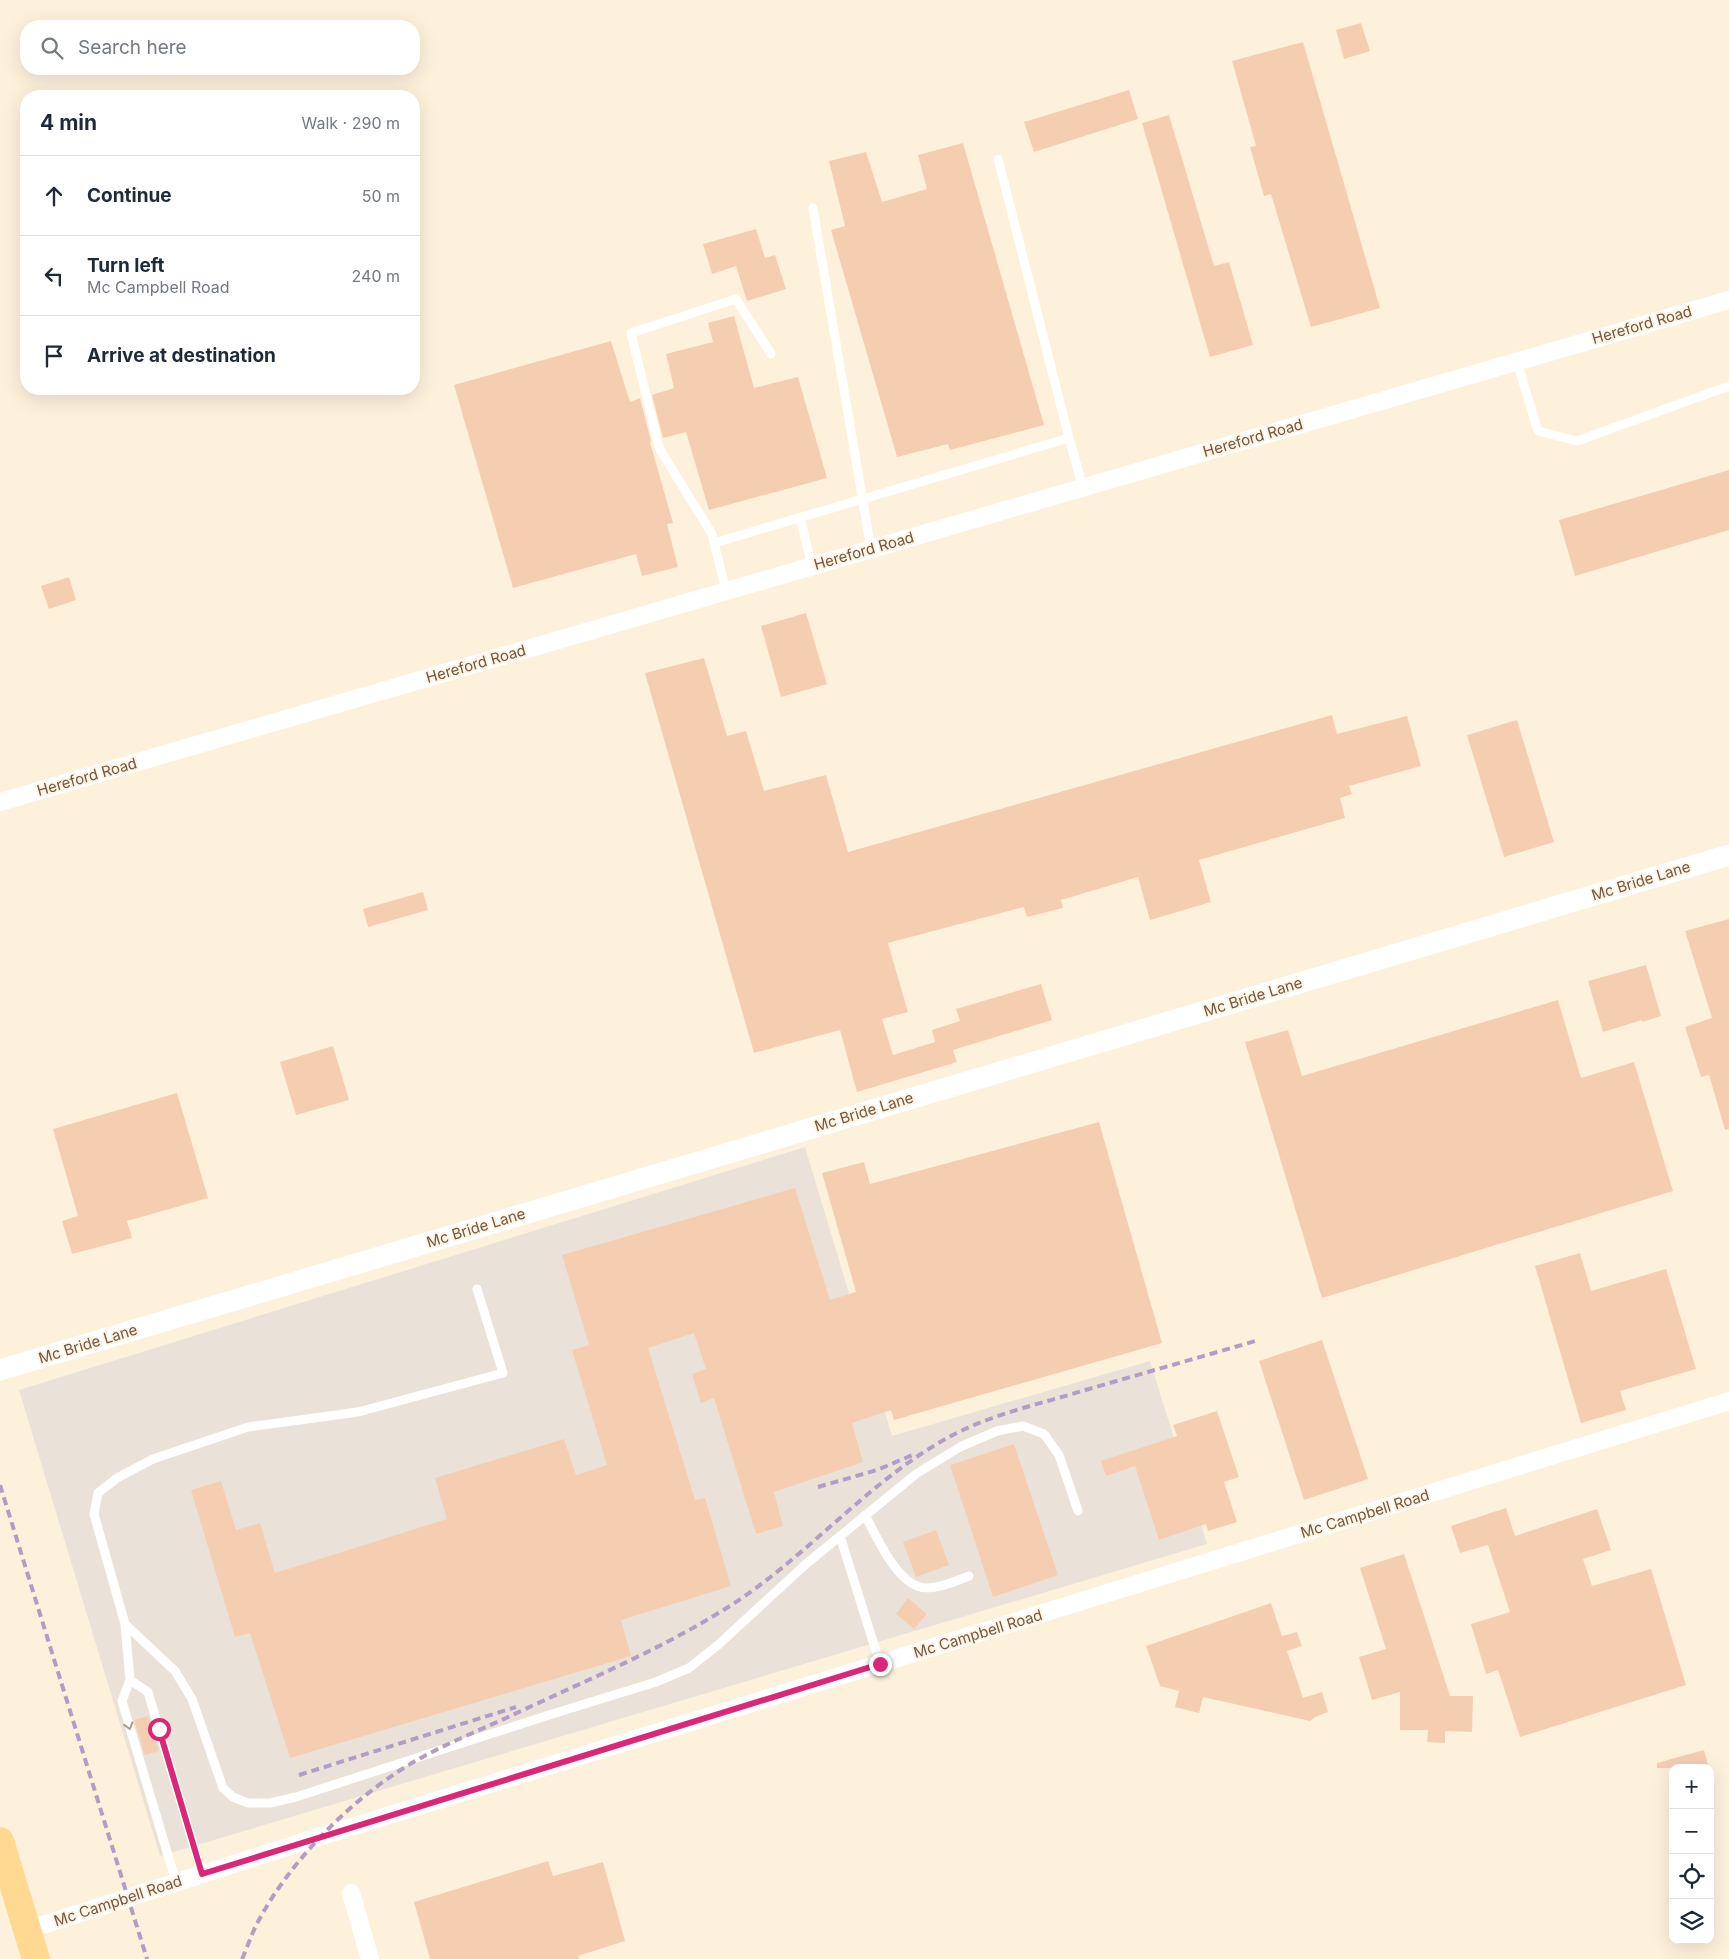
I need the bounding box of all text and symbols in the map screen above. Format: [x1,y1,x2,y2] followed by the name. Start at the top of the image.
[20,20,420,75] search box
[38,34,66,62] icon: search
[78,36,187,59] text: Search here
[40,110,97,135] text: 4 min
[302,113,400,133] text: Walk · 290 m
[40,182,68,210] icon: ahead
[87,184,172,207] text: Continue
[362,186,400,206] text: 50 m
[87,254,165,277] text: Turn left
[40,262,68,290] icon: left
[352,266,400,286] text: 240 m
[87,277,230,297] text: Mc Campbell Road
[1590,301,1694,348] street label: Hereford Road
[40,342,68,370] icon: arrive
[87,344,276,367] text: Arrive at destination
[1201,414,1305,461] street label: Hereford Road
[812,527,916,574] street label: Hereford Road
[424,640,528,687] street label: Hereford Road
[35,753,139,800] street label: Hereford Road
[1589,856,1693,905] street label: Mc Bride Lane
[1201,972,1305,1021] street label: Mc Bride Lane
[812,1087,916,1136] street label: Mc Bride Lane
[424,1203,528,1252] street label: Mc Bride Lane
[36,1319,140,1368] street label: Mc Bride Lane
[1298,1485,1432,1542] street label: Mc Campbell Road
[911,1605,1045,1662] street label: Mc Campbell Road
[869,1653,892,1676] route end
[148,1718,171,1741] route start
[124,1722,134,1730] one-way arrow
[1669,1764,1714,1944] map controls
[1669,1764,1714,1809] button: +
[1669,1809,1714,1854] button: −
[1669,1854,1714,1899] button: locate
[51,1871,184,1930] street label: Mc Campbell Road
[1669,1899,1714,1944] button: layers

